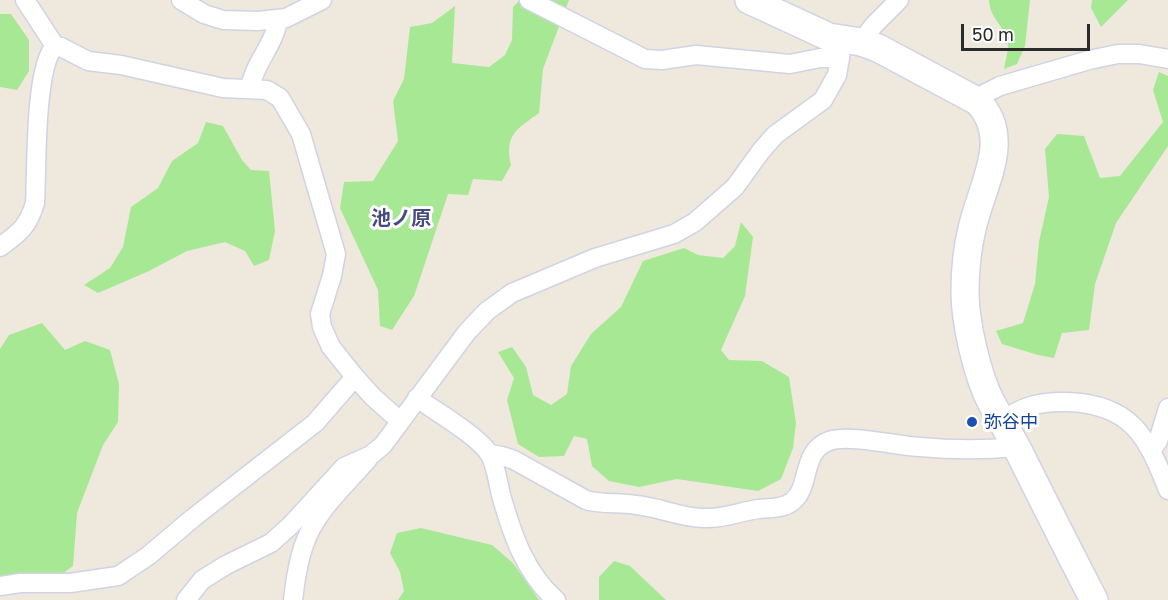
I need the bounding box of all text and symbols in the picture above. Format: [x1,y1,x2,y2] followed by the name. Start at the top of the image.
[964,12,1093,50] scale bar
[972,23,1014,45] text: 50 m
[371,207,431,231] district label: 池ノ原
[984,411,1038,433] place label: 弥谷中
[965,415,979,429] marker: 弥谷中

